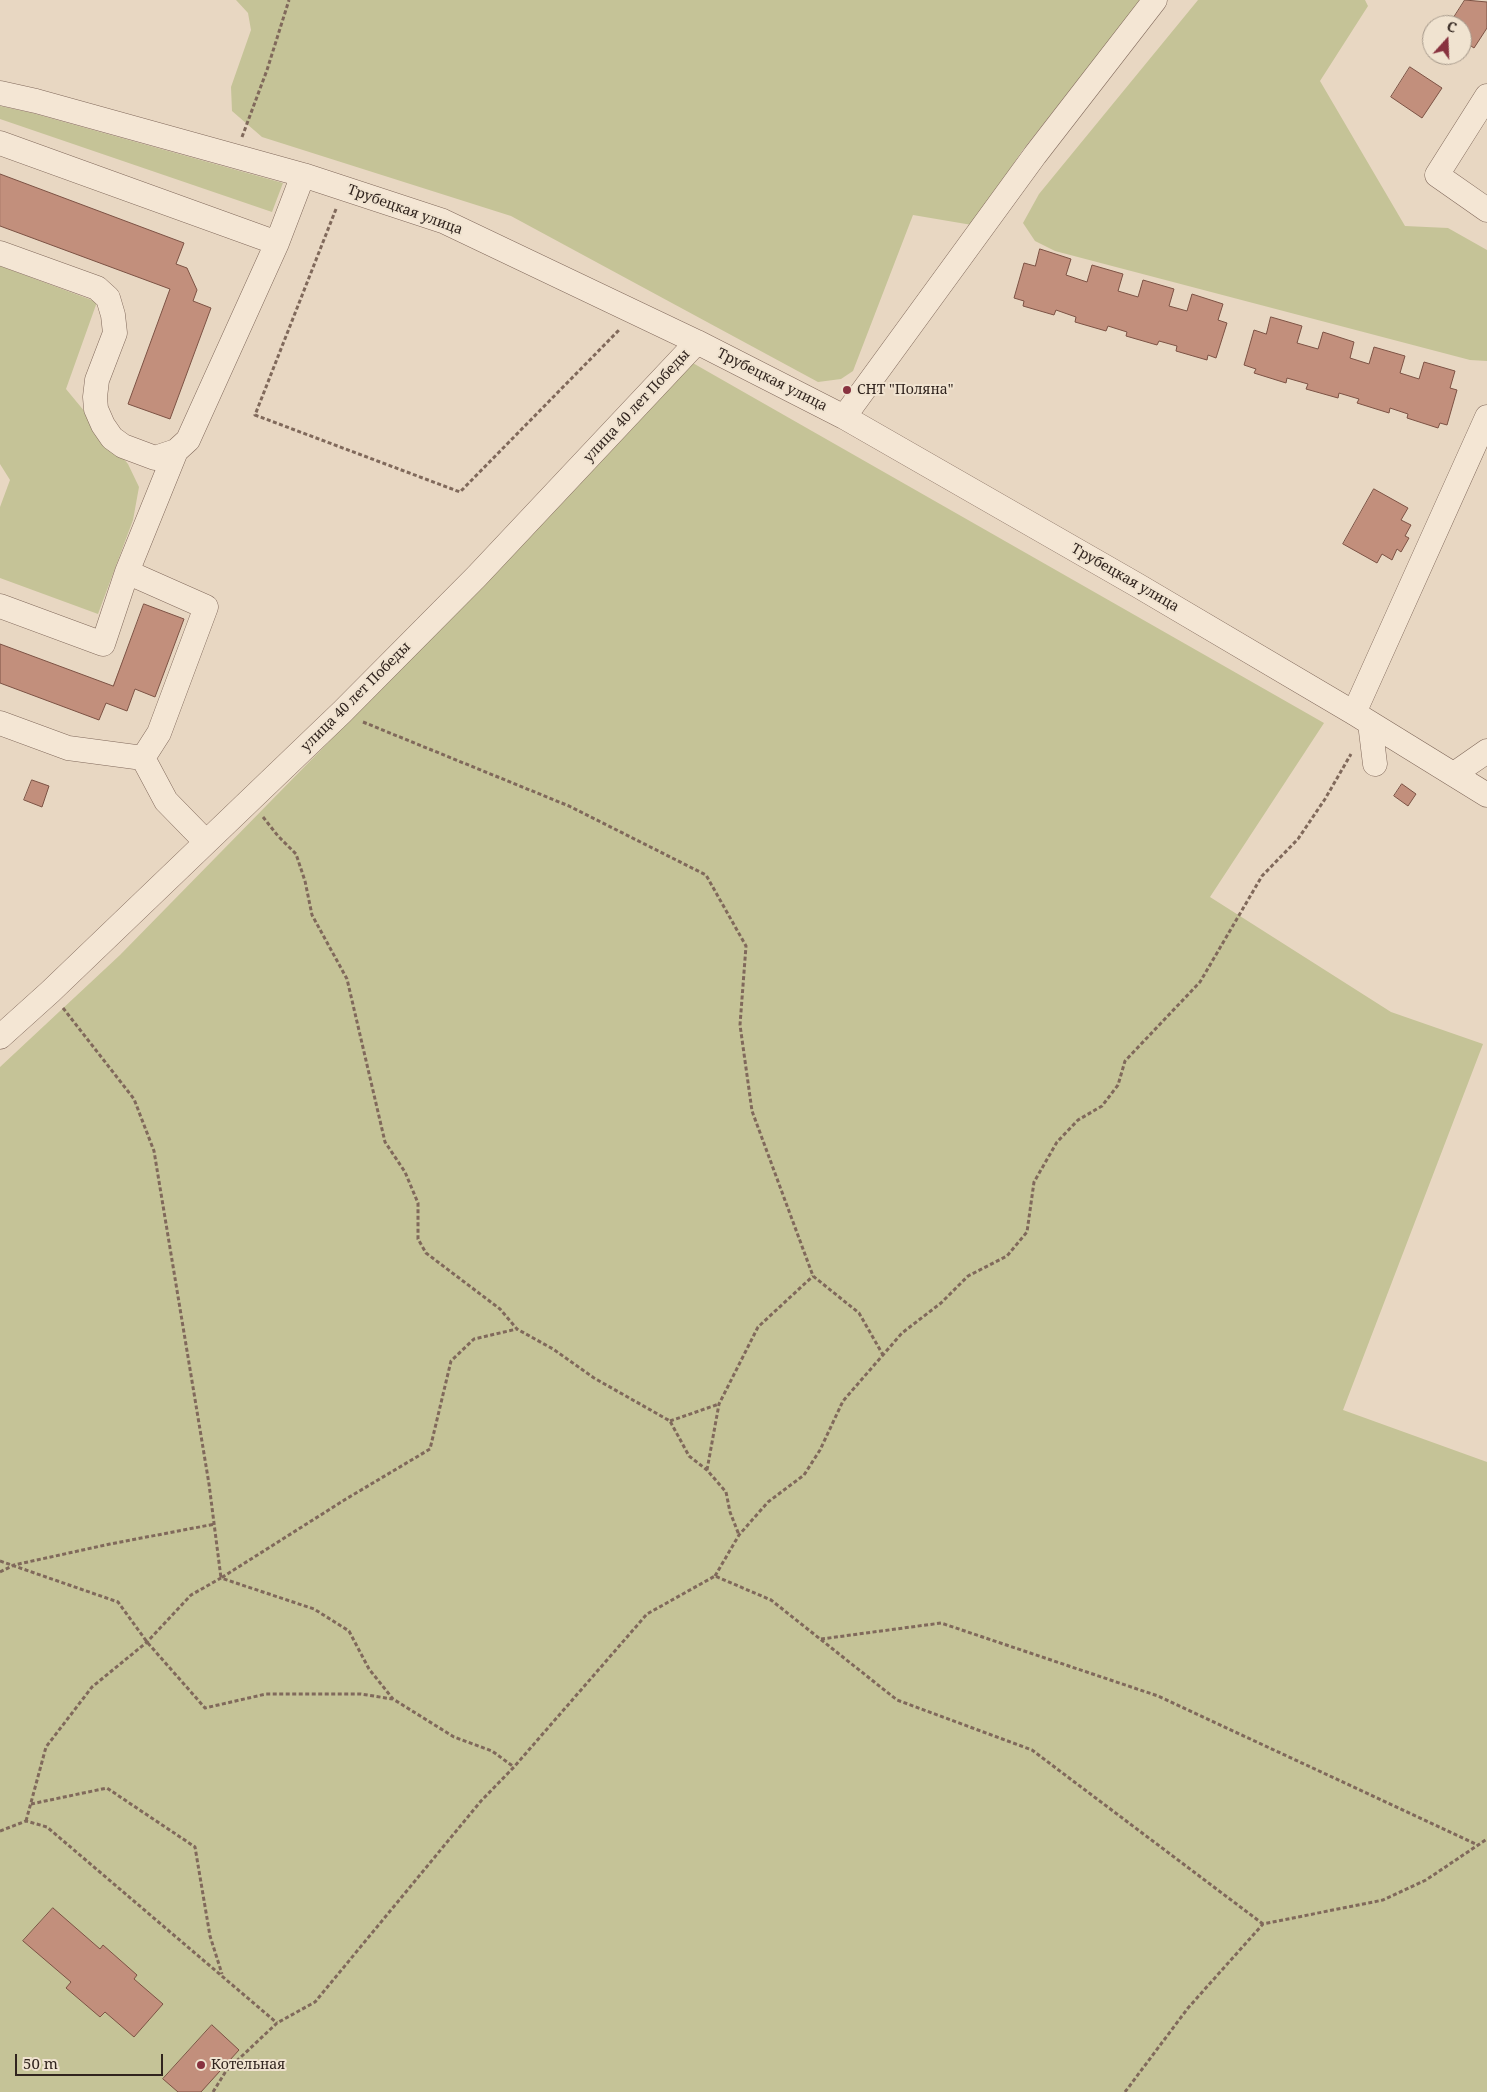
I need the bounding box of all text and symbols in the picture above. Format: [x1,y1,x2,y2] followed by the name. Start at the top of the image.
[1422,15,1472,65] north arrow
[1444,16,1460,37] text: С
[345,181,465,239] street label: Трубецкая улица
[714,345,830,415] street label: Трубецкая улица
[580,346,694,466] street label: улица 40 лет Победы
[857,382,954,398] place label: СНТ "Поляна"
[841,384,853,396] marker: СНТ "Поляна"
[1068,540,1182,616] street label: Трубецкая улица
[298,639,414,755] street label: улица 40 лет Победы
[18,2044,165,2076] scale bar
[23,2053,58,2073] text: 50 m
[211,2057,285,2073] place label: Котельная
[195,2059,207,2071] marker: Котельная

